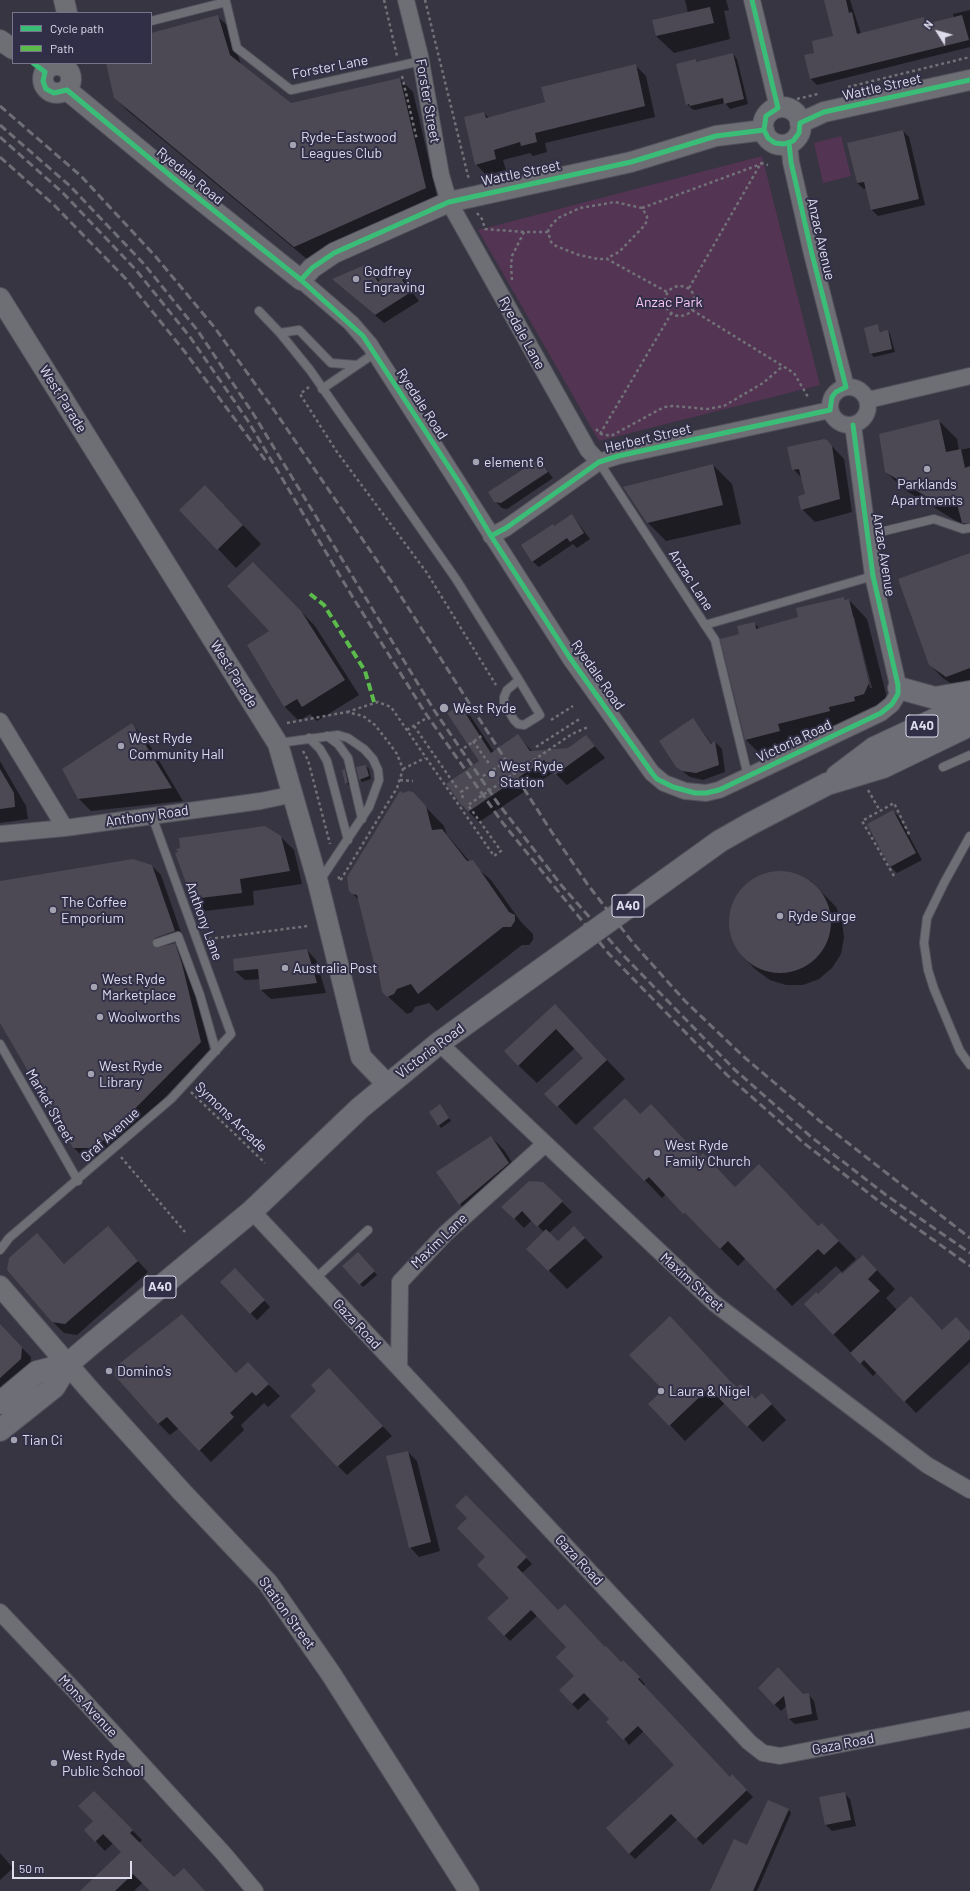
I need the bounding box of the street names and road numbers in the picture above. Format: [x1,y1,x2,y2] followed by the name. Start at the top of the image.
[291,51,369,83] street label: Forster Lane
[412,58,444,144] street label: Forster Street
[841,70,923,104] street label: Wattle Street
[153,144,227,208] street label: Ryedale Road
[480,156,562,190] street label: Wattle Street
[803,196,839,282] street label: Anzac Avenue
[495,294,549,372] street label: Ryedale Lane
[36,362,90,436] street label: West Parade
[393,365,451,443] street label: Ryedale Road
[603,420,693,456] street label: Herbert Street
[869,512,899,598] street label: Anzac Avenue
[665,546,717,614] street label: Anzac Lane
[207,637,261,711] street label: West Parade
[568,637,628,713] street label: Ryedale Road
[906,715,938,737] road number: A40
[754,716,834,766] street label: Victoria Road
[104,802,190,830] street label: Anthony Road
[182,879,226,963] street label: Anthony Lane
[612,895,644,917] road number: A40
[393,1020,467,1082] street label: Victoria Road
[22,1066,78,1146] street label: Market Street
[191,1078,271,1156] street label: Symons Arcade
[77,1104,143,1166] street label: Graf Avenue
[407,1210,471,1272] street label: Maxim Lane
[657,1249,727,1315] street label: Maxim Street
[144,1276,176,1298] road number: A40
[329,1295,385,1353] street label: Gaza Road
[551,1531,607,1589] street label: Gaza Road
[255,1574,319,1652] street label: Station Street
[55,1671,121,1741] street label: Mons Avenue
[811,1730,875,1758] street label: Gaza Road

